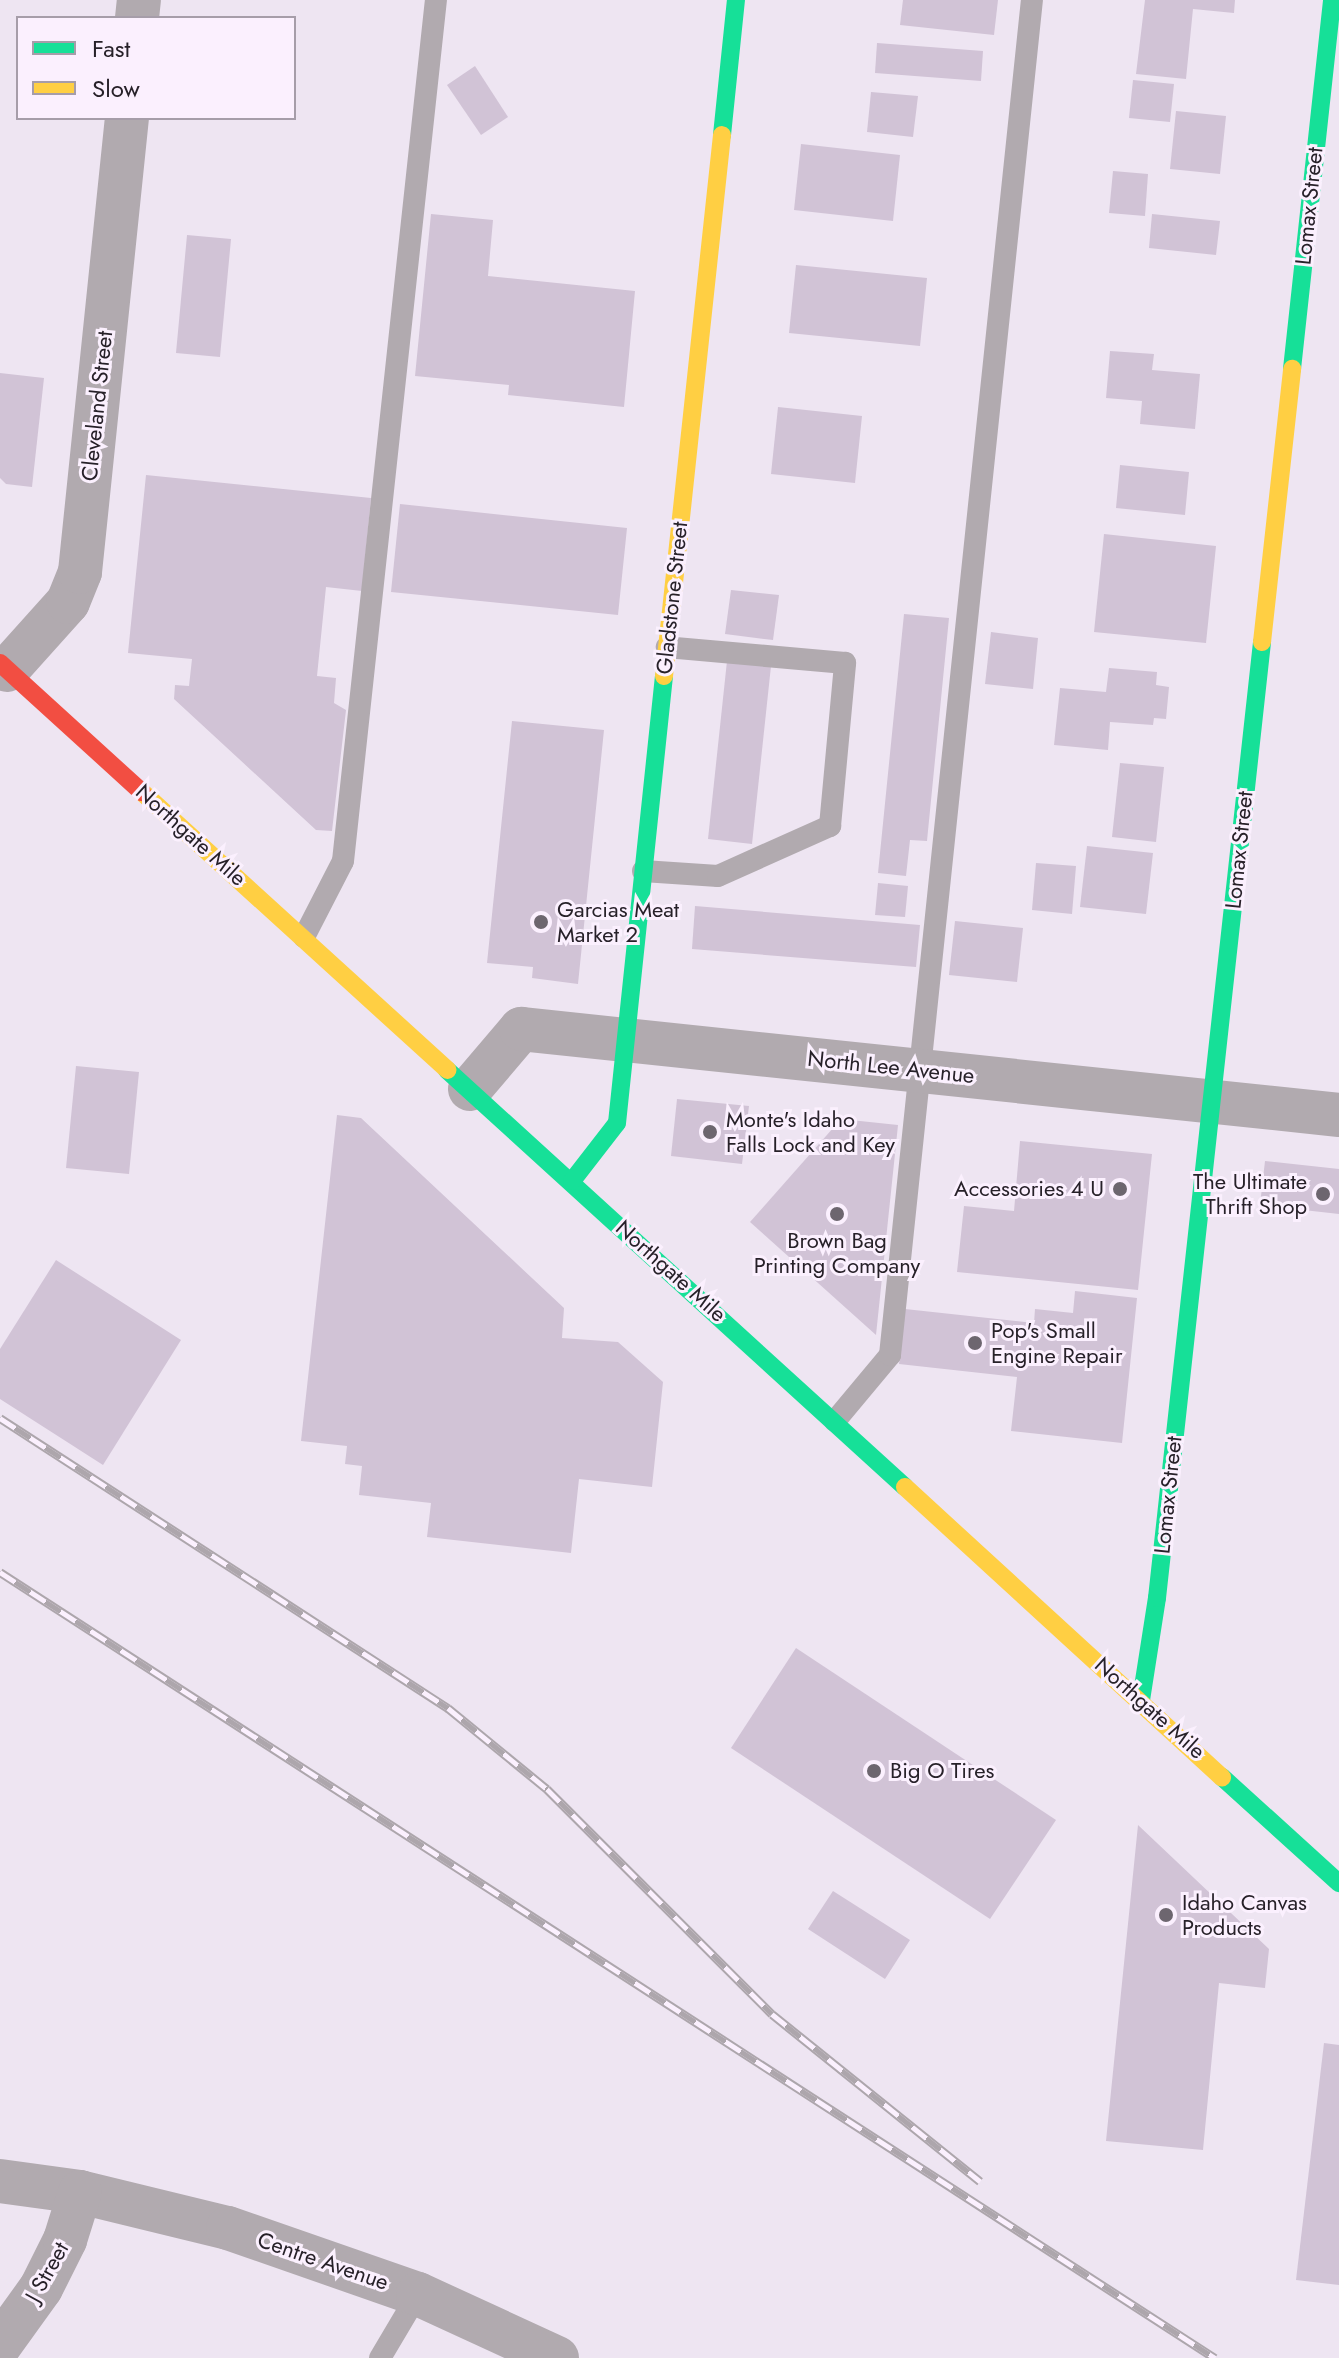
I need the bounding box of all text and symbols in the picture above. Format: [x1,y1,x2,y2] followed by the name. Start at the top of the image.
[16,16,296,120] legend
[92,31,130,66] text: Fast
[92,71,140,106] text: Slow
[1290,146,1328,266] street label: Lomax Street
[76,330,118,482] street label: Cleveland Street
[651,520,693,676] street label: Gladstone Street
[130,778,252,892] street label: Northgate Mile
[1220,790,1258,910] street label: Lomax Street
[557,896,679,948] place label: Garcias Meat Market 2
[532,913,550,931] marker: Garcias Meat Market 2
[806,1045,976,1089] street label: North Lee Avenue
[726,1106,895,1158] place label: Monte's Idaho Falls Lock and Key
[701,1123,719,1141] marker: Monte's Idaho Falls Lock and Key
[1193,1168,1307,1220] place label: The Ultimate Thrift Shop
[954,1176,1104,1202] place label: Accessories 4 U
[1111,1180,1129,1198] marker: Accessories 4 U
[1314,1185,1332,1203] marker: The Ultimate Thrift Shop
[828,1205,846,1223] marker: Brown Bag Printing Company
[610,1214,732,1328] street label: Northgate Mile
[754,1227,920,1278] place label: Brown Bag Printing Company
[991,1317,1122,1368] place label: Pop's Small Engine Repair
[966,1334,984,1352] marker: Pop's Small Engine Repair
[1149,1435,1187,1555] street label: Lomax Street
[1089,1651,1211,1765] street label: Northgate Mile
[890,1758,994,1784] place label: Big O Tires
[865,1762,883,1780] marker: Big O Tires
[1182,1889,1307,1940] place label: Idaho Canvas Products
[1157,1906,1175,1924] marker: Idaho Canvas Products
[254,2226,392,2296] street label: Centre Avenue
[20,2237,74,2307] street label: J Street

